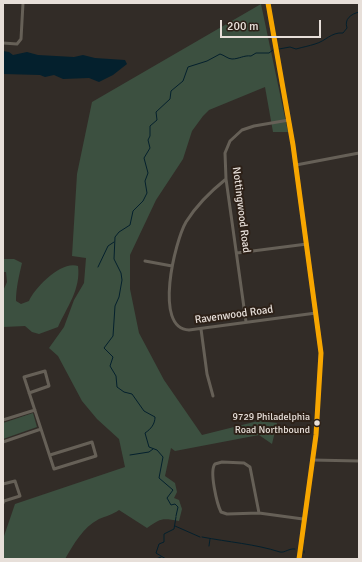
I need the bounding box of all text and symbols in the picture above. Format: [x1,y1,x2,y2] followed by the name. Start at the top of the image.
[222,12,323,38] scale bar
[227,19,259,34] text: 200 m
[229,166,253,254] street label: Nottingwood Road
[194,303,274,327] street label: Ravenwood Road
[233,411,310,434] place label: 9729 Philadelphia Road Northbound
[312,418,322,428] marker: 9729 Philadelphia Road Northbound

